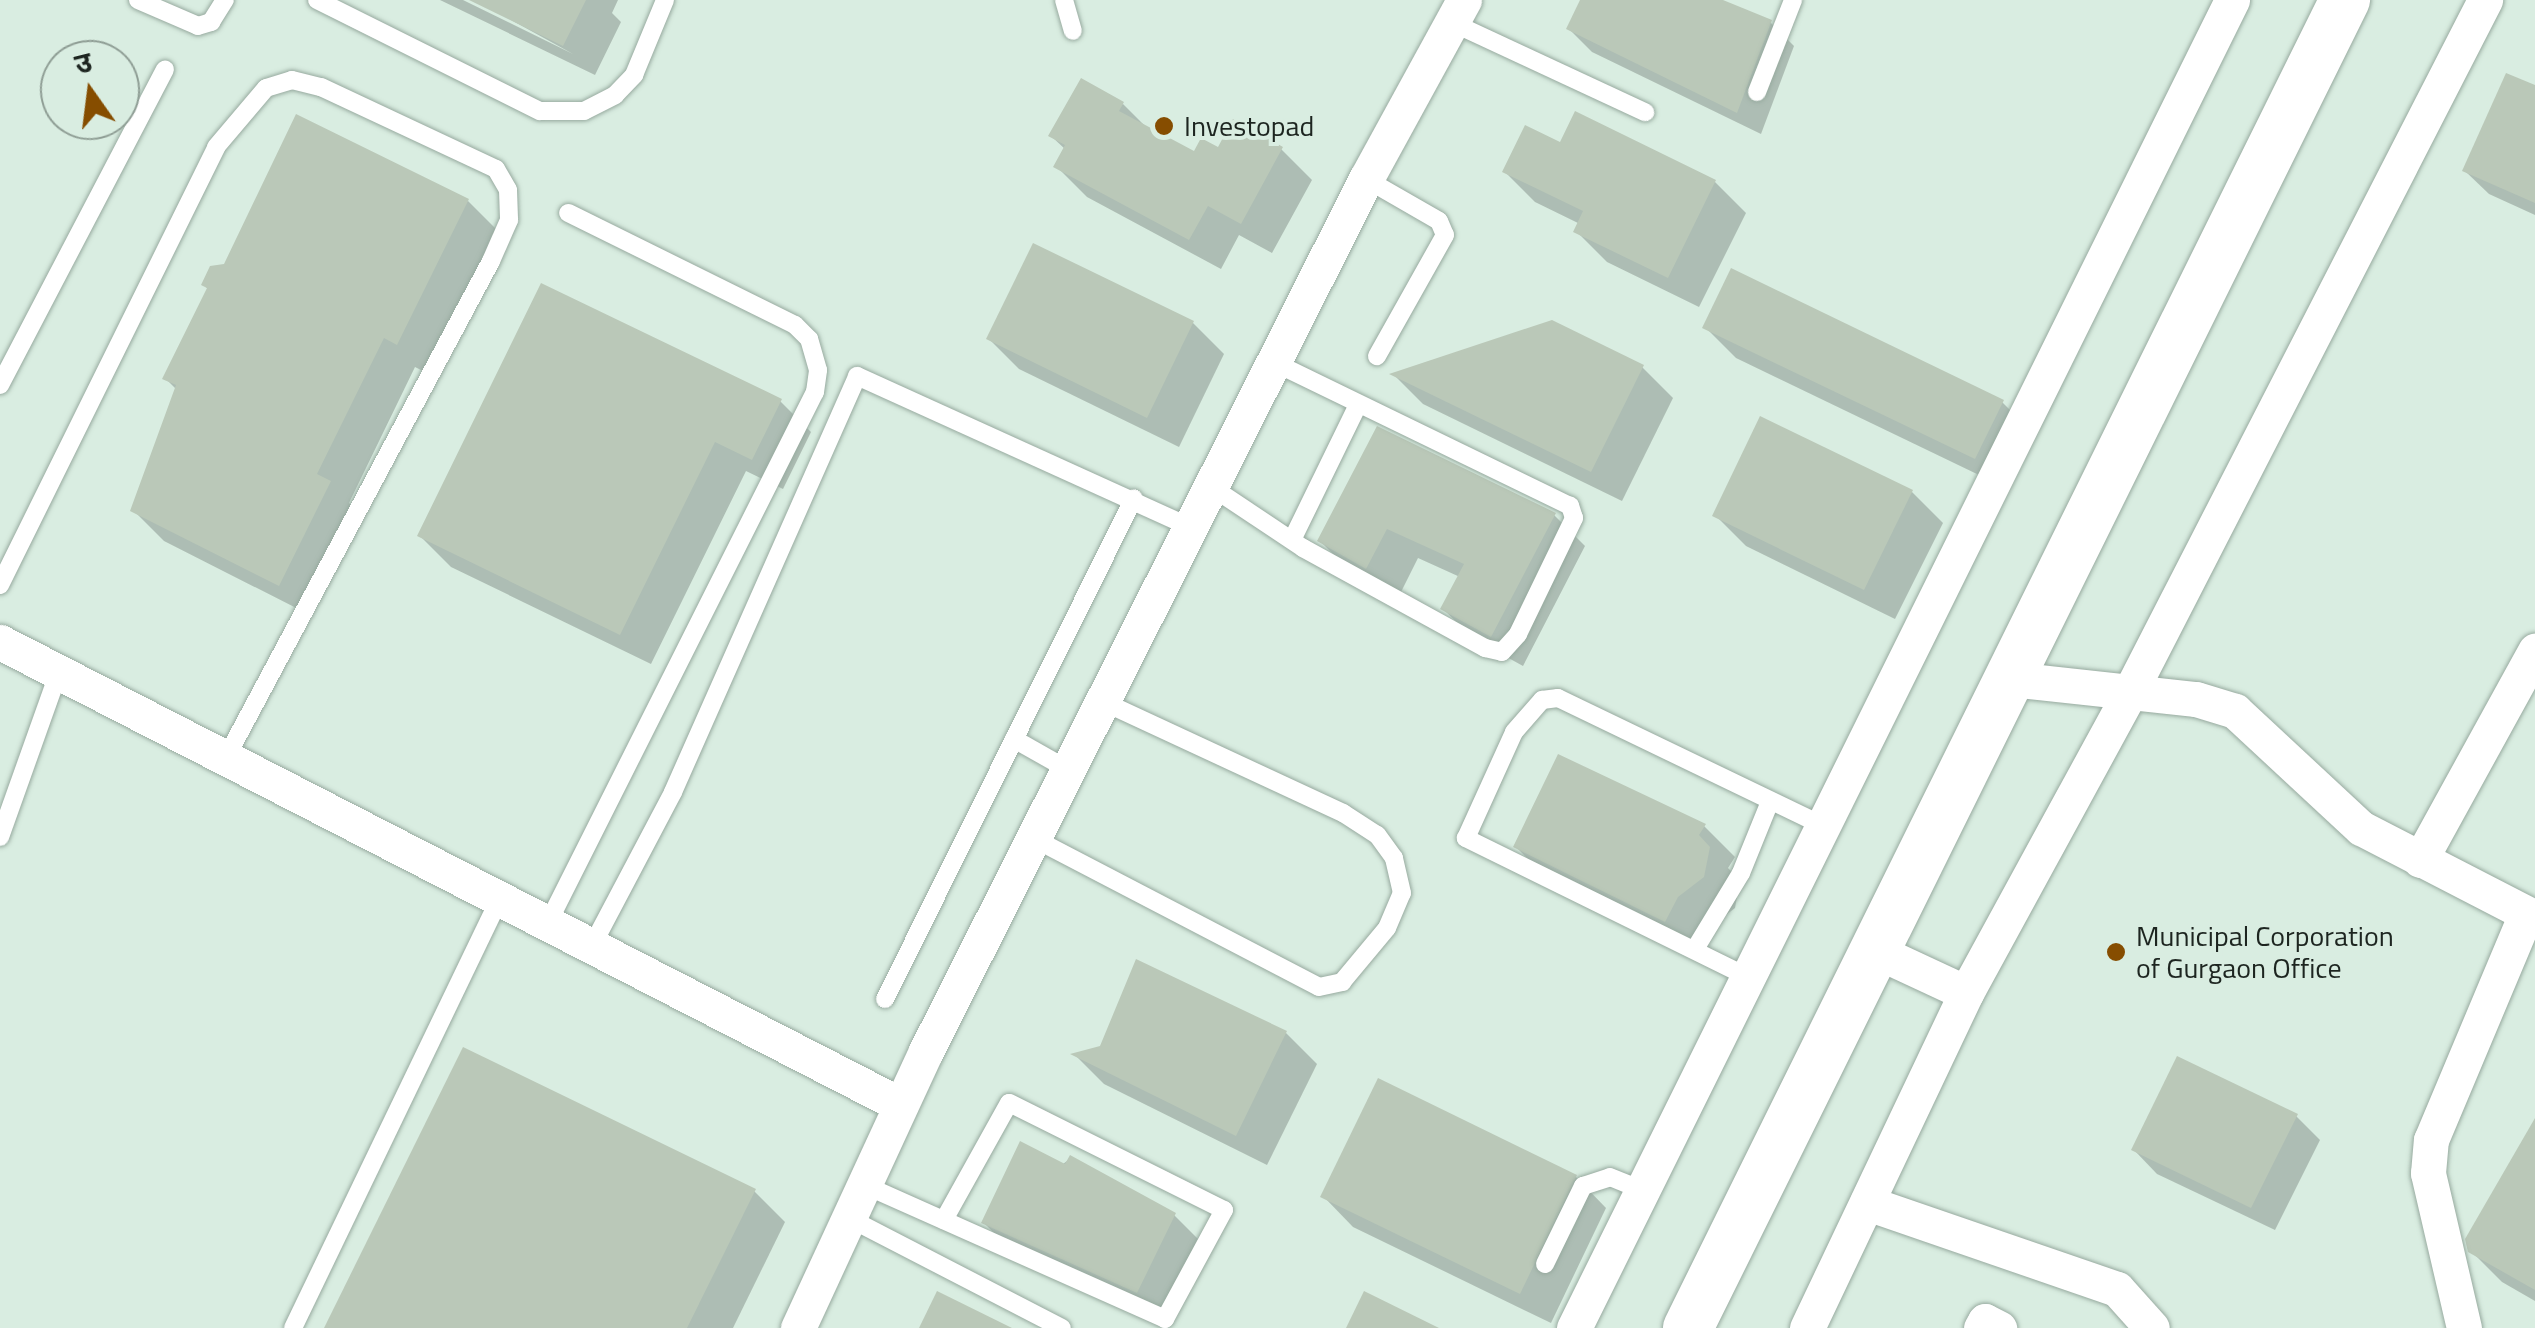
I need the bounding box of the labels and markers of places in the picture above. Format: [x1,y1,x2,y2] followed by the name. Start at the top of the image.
[1184,109,1314,143] place label: Investopad
[1153,115,1175,137] marker: Investopad
[2136,919,2394,985] place label: Municipal Corporation of Gurgaon Office
[2105,941,2127,963] marker: Municipal Corporation of Gurgaon Office

